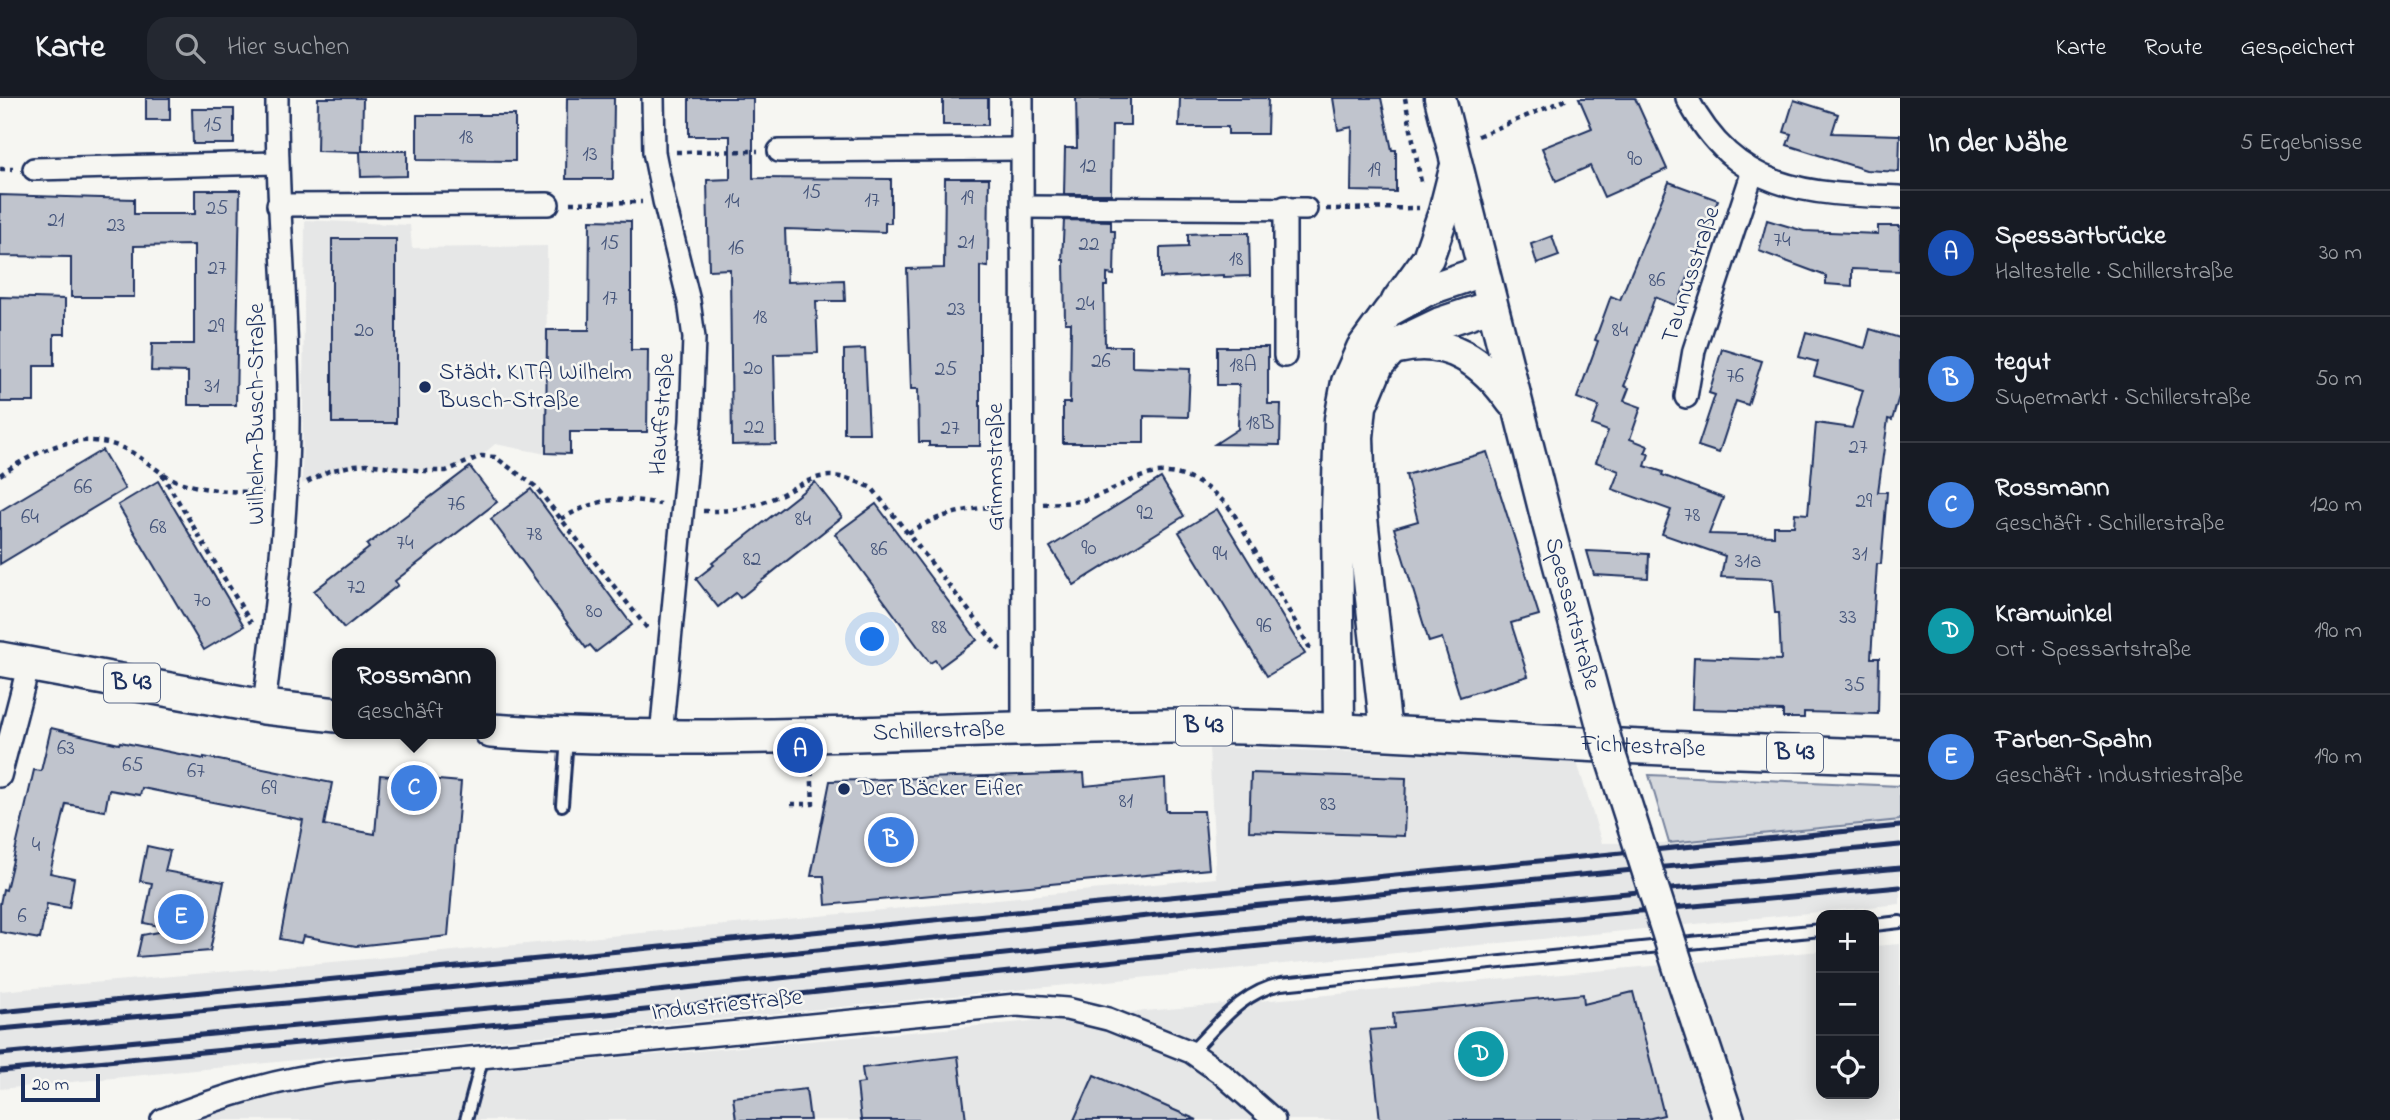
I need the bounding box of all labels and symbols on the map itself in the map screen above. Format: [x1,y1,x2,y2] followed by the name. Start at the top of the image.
[204,111,222,141] house number: 15
[459,123,473,153] house number: 18
[582,140,598,170] house number: 13
[1627,145,1643,175] house number: 90
[1079,152,1097,182] house number: 12
[1368,156,1381,186] house number: 19
[803,178,821,208] house number: 15
[961,184,974,214] house number: 19
[864,186,880,216] house number: 17
[724,187,740,217] house number: 14
[206,194,228,224] house number: 25
[1653,202,1731,348] street label: Taunusstraße
[47,206,65,236] house number: 21
[106,211,126,241] house number: 23
[1773,226,1791,256] house number: 74
[957,228,975,258] house number: 21
[601,229,619,259] house number: 15
[1079,230,1099,260] house number: 22
[728,234,744,264] house number: 16
[1229,245,1243,275] house number: 18
[207,254,227,284] house number: 27
[1648,266,1666,296] house number: 86
[602,284,618,314] house number: 17
[1075,290,1095,320] house number: 24
[946,295,966,325] house number: 23
[240,303,275,525] street label: Wilhelm-Busch-Straße
[753,303,767,333] house number: 18
[208,312,225,342] house number: 29
[354,316,374,346] house number: 20
[1612,316,1629,346] house number: 84
[1091,347,1111,377] house number: 26
[1229,351,1257,381] house number: 18A
[641,352,685,476] street label: Hauffstraße
[743,354,763,384] house number: 20
[935,355,957,385] house number: 25
[438,356,632,419] place label: Städt. KITA Wilhelm Busch-Straße
[1726,362,1744,392] house number: 76
[204,372,220,402] house number: 31
[417,379,433,395] marker: Städt. KITA Wilhelm Busch-Straße
[979,403,1014,531] street label: Grimmstraße
[1246,409,1274,439] house number: 18B
[744,413,764,443] house number: 22
[940,414,960,444] house number: 27
[1848,433,1868,463] house number: 27
[74,473,92,503] house number: 66
[1856,487,1873,517] house number: 29
[447,490,465,520] house number: 76
[1137,499,1153,529] house number: 92
[1684,501,1700,531] house number: 78
[21,503,39,533] house number: 64
[795,505,812,535] house number: 84
[149,513,167,543] house number: 68
[526,520,542,550] house number: 78
[396,529,414,559] house number: 74
[1081,534,1097,564] house number: 90
[1535,534,1609,694] street label: Spessartstraße
[870,535,888,565] house number: 86
[1213,540,1228,570] house number: 94
[1852,540,1868,570] house number: 31
[743,545,761,575] house number: 82
[1735,547,1761,577] house number: 31a
[346,573,366,603] house number: 72
[193,586,211,616] house number: 70
[586,597,602,627] house number: 80
[1839,603,1857,633] house number: 33
[1256,612,1272,642] house number: 96
[931,613,947,643] house number: 88
[855,622,889,656] your location
[104,664,160,702] road number: B 43
[1845,671,1865,701] house number: 35
[1176,706,1232,746] road number: B 43
[872,712,1006,751] street label: Schillerstraße
[777,724,823,776] pin: A
[1579,727,1706,767] street label: Fichtestraße
[57,734,75,764] house number: 63
[1767,734,1823,772] road number: B 43
[122,751,144,781] house number: 65
[187,757,205,787] house number: 67
[391,762,437,814] pin: C
[857,772,1023,807] place label: Der Bäcker Eifler
[261,774,277,804] house number: 69
[836,781,852,797] marker: Der Bäcker Eifler
[1119,787,1134,817] house number: 81
[1320,790,1336,820] house number: 83
[868,814,914,866] pin: B
[32,831,41,861] house number: 4
[158,891,204,943] pin: E
[17,902,27,932] house number: 6
[650,981,804,1031] street label: Industriestraße
[1458,1028,1504,1080] pin: D
[21,1071,100,1103] scale bar

